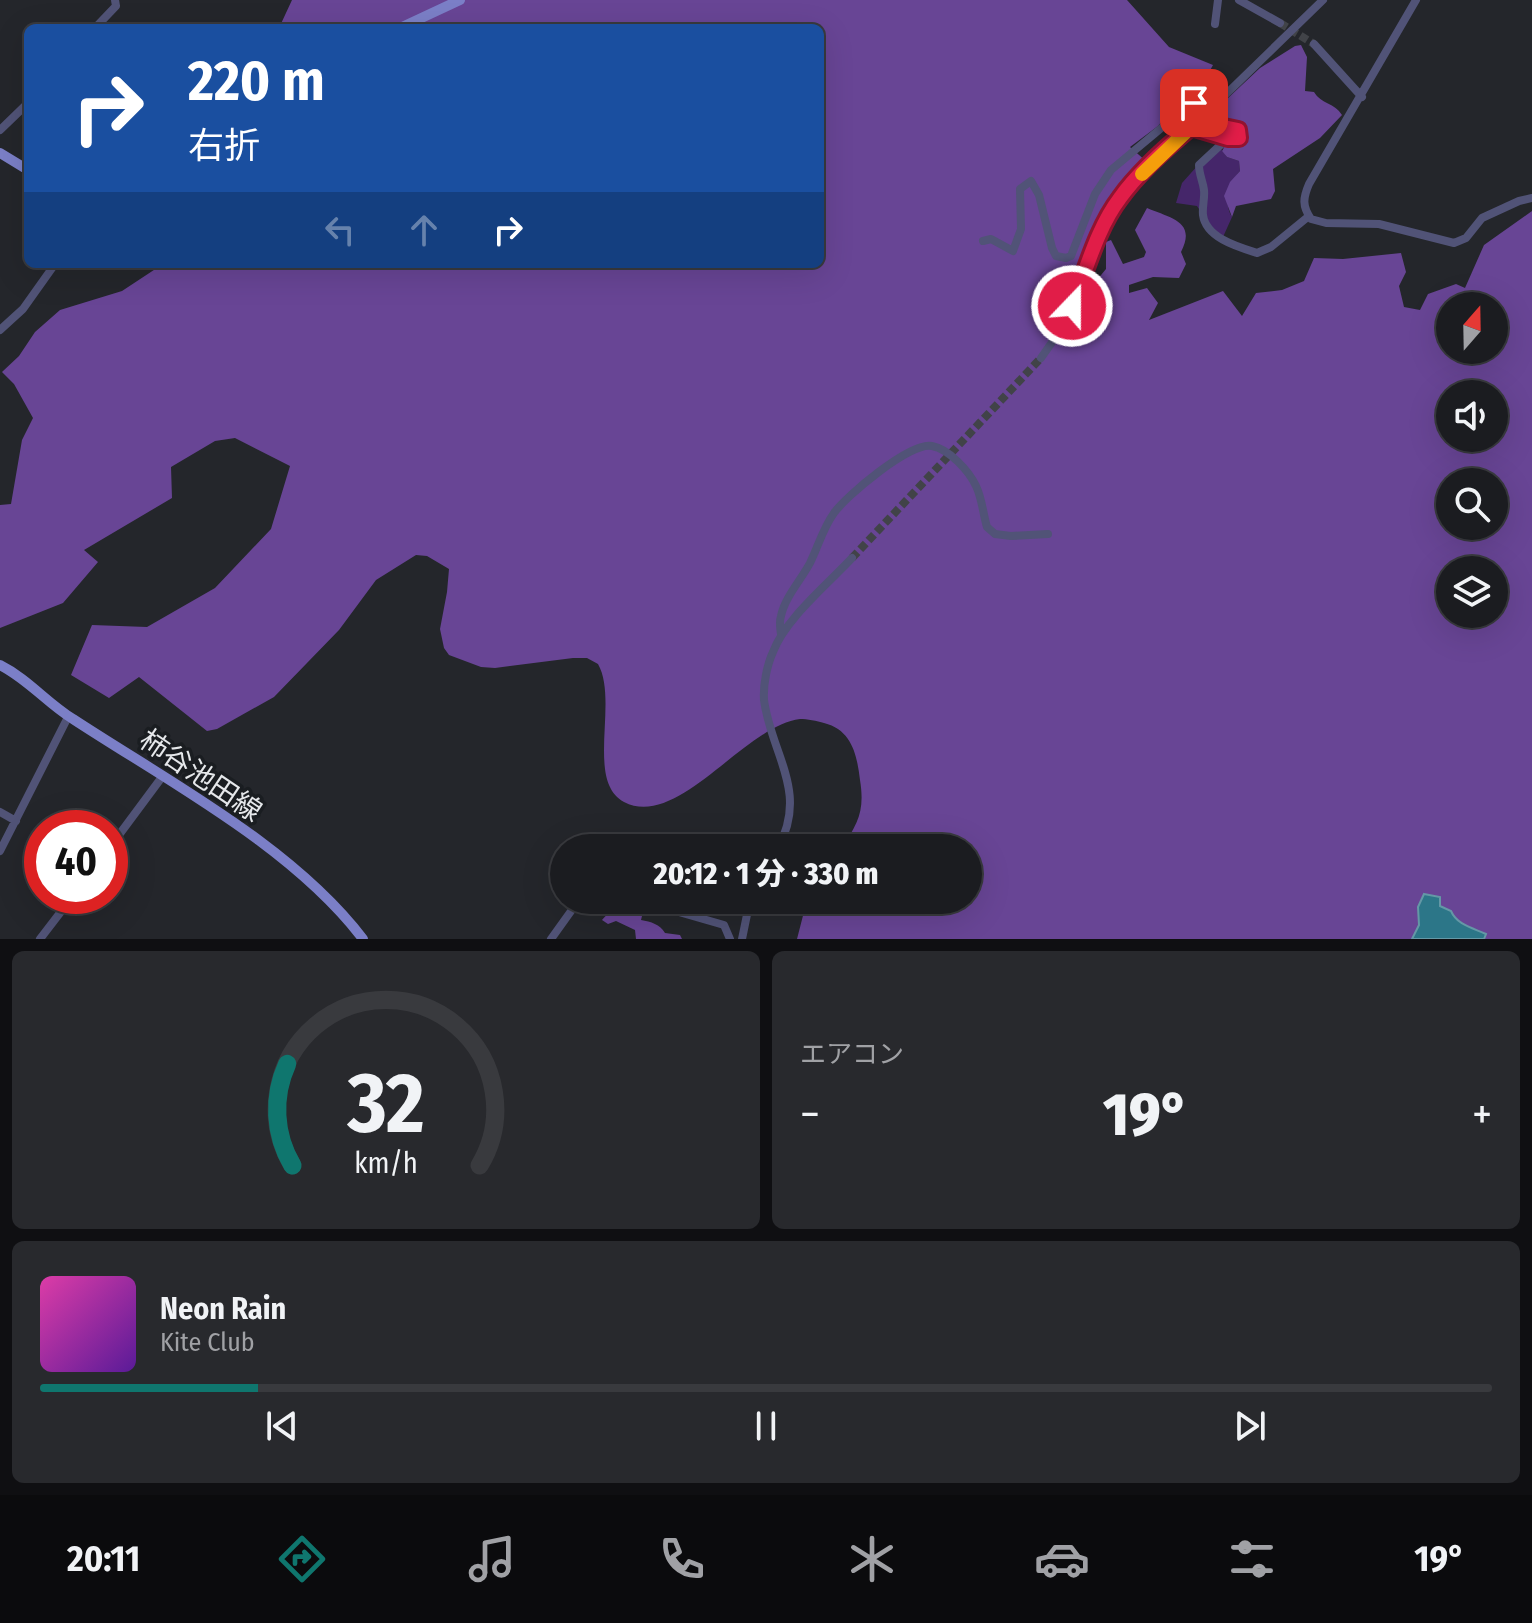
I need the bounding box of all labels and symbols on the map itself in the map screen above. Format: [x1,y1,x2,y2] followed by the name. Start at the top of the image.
[1160,69,1228,137] pin
[1030,264,1114,348] position arrow
[1436,292,1508,364] north arrow
[133,723,268,828] street label: 柿谷池田線
[24,810,128,914] speed limit sign: 40

